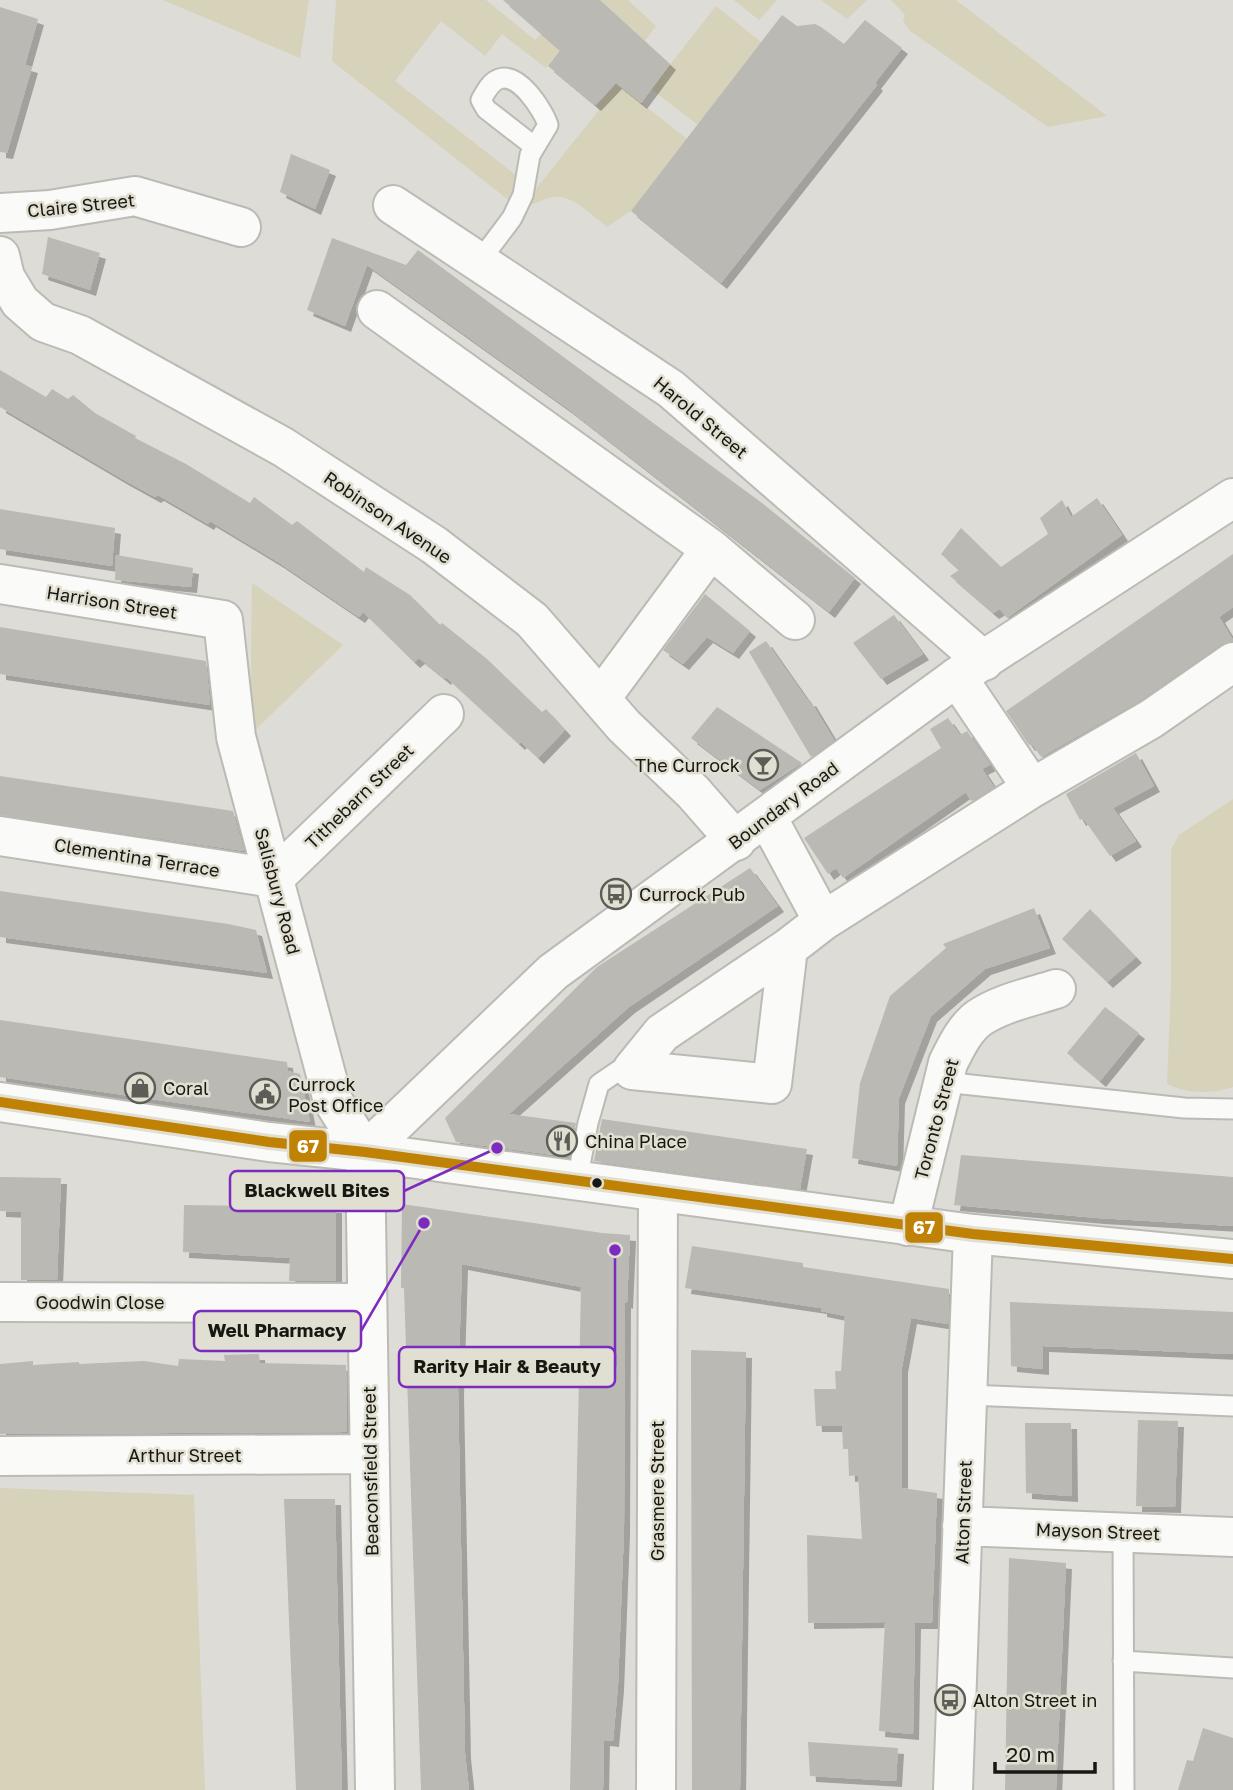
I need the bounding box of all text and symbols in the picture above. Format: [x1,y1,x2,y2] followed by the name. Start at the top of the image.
[26,188,136,222] street label: Claire Street
[650,371,752,463] street label: Harold Street
[320,466,456,568] street label: Robinson Avenue
[45,581,179,623] street label: Harrison Street
[300,739,418,853] street label: Tithebarn Street
[746,748,780,782] bar icon: The Currock
[635,754,740,776] place label: The Currock
[724,756,842,854] street label: Boundary Road
[251,825,305,957] street label: Salisbury Road
[53,833,221,881] street label: Clementina Terrace
[599,877,633,911] bus stop icon: Currock Pub
[639,883,745,905] place label: Currock Pub
[909,1056,963,1182] street label: Toronto Street
[123,1071,157,1105] shop icon: Coral
[288,1073,383,1116] place label: Currock Post Office
[163,1077,209,1099] place label: Coral
[248,1077,282,1111] public building icon: Currock Post Office
[545,1124,579,1158] restaurant icon: China Place
[288,1129,328,1163] line badge: 67
[585,1130,687,1152] place label: China Place
[297,1134,319,1157] text: 67
[230,1171,404,1211] callout: Blackwell Bites
[590,1176,604,1190] unlabelled marker
[244,1178,390,1201] text: Blackwell Bites
[904,1211,944,1244] line badge: 67
[913,1215,935,1238] text: 67
[36,1291,164,1313] street label: Goodwin Close
[194,1311,361,1351] callout: Well Pharmacy
[207,1318,347,1341] text: Well Pharmacy
[399,1347,615,1387] callout: Rarity Hair & Beauty
[413,1354,601,1377] text: Rarity Hair & Beauty
[358,1386,382,1556] street label: Beaconsfield Street
[646,1421,668,1561] street label: Grasmere Street
[128,1444,242,1466] street label: Arthur Street
[950,1460,976,1564] street label: Alton Street
[1035,1518,1161,1544] street label: Mayson Street
[933,1683,967,1717] bus stop icon: Alton Street in
[973,1689,1097,1711] place label: Alton Street in
[995,1730,1095,1774] scale bar
[1006,1741,1055,1767] text: 20 m

